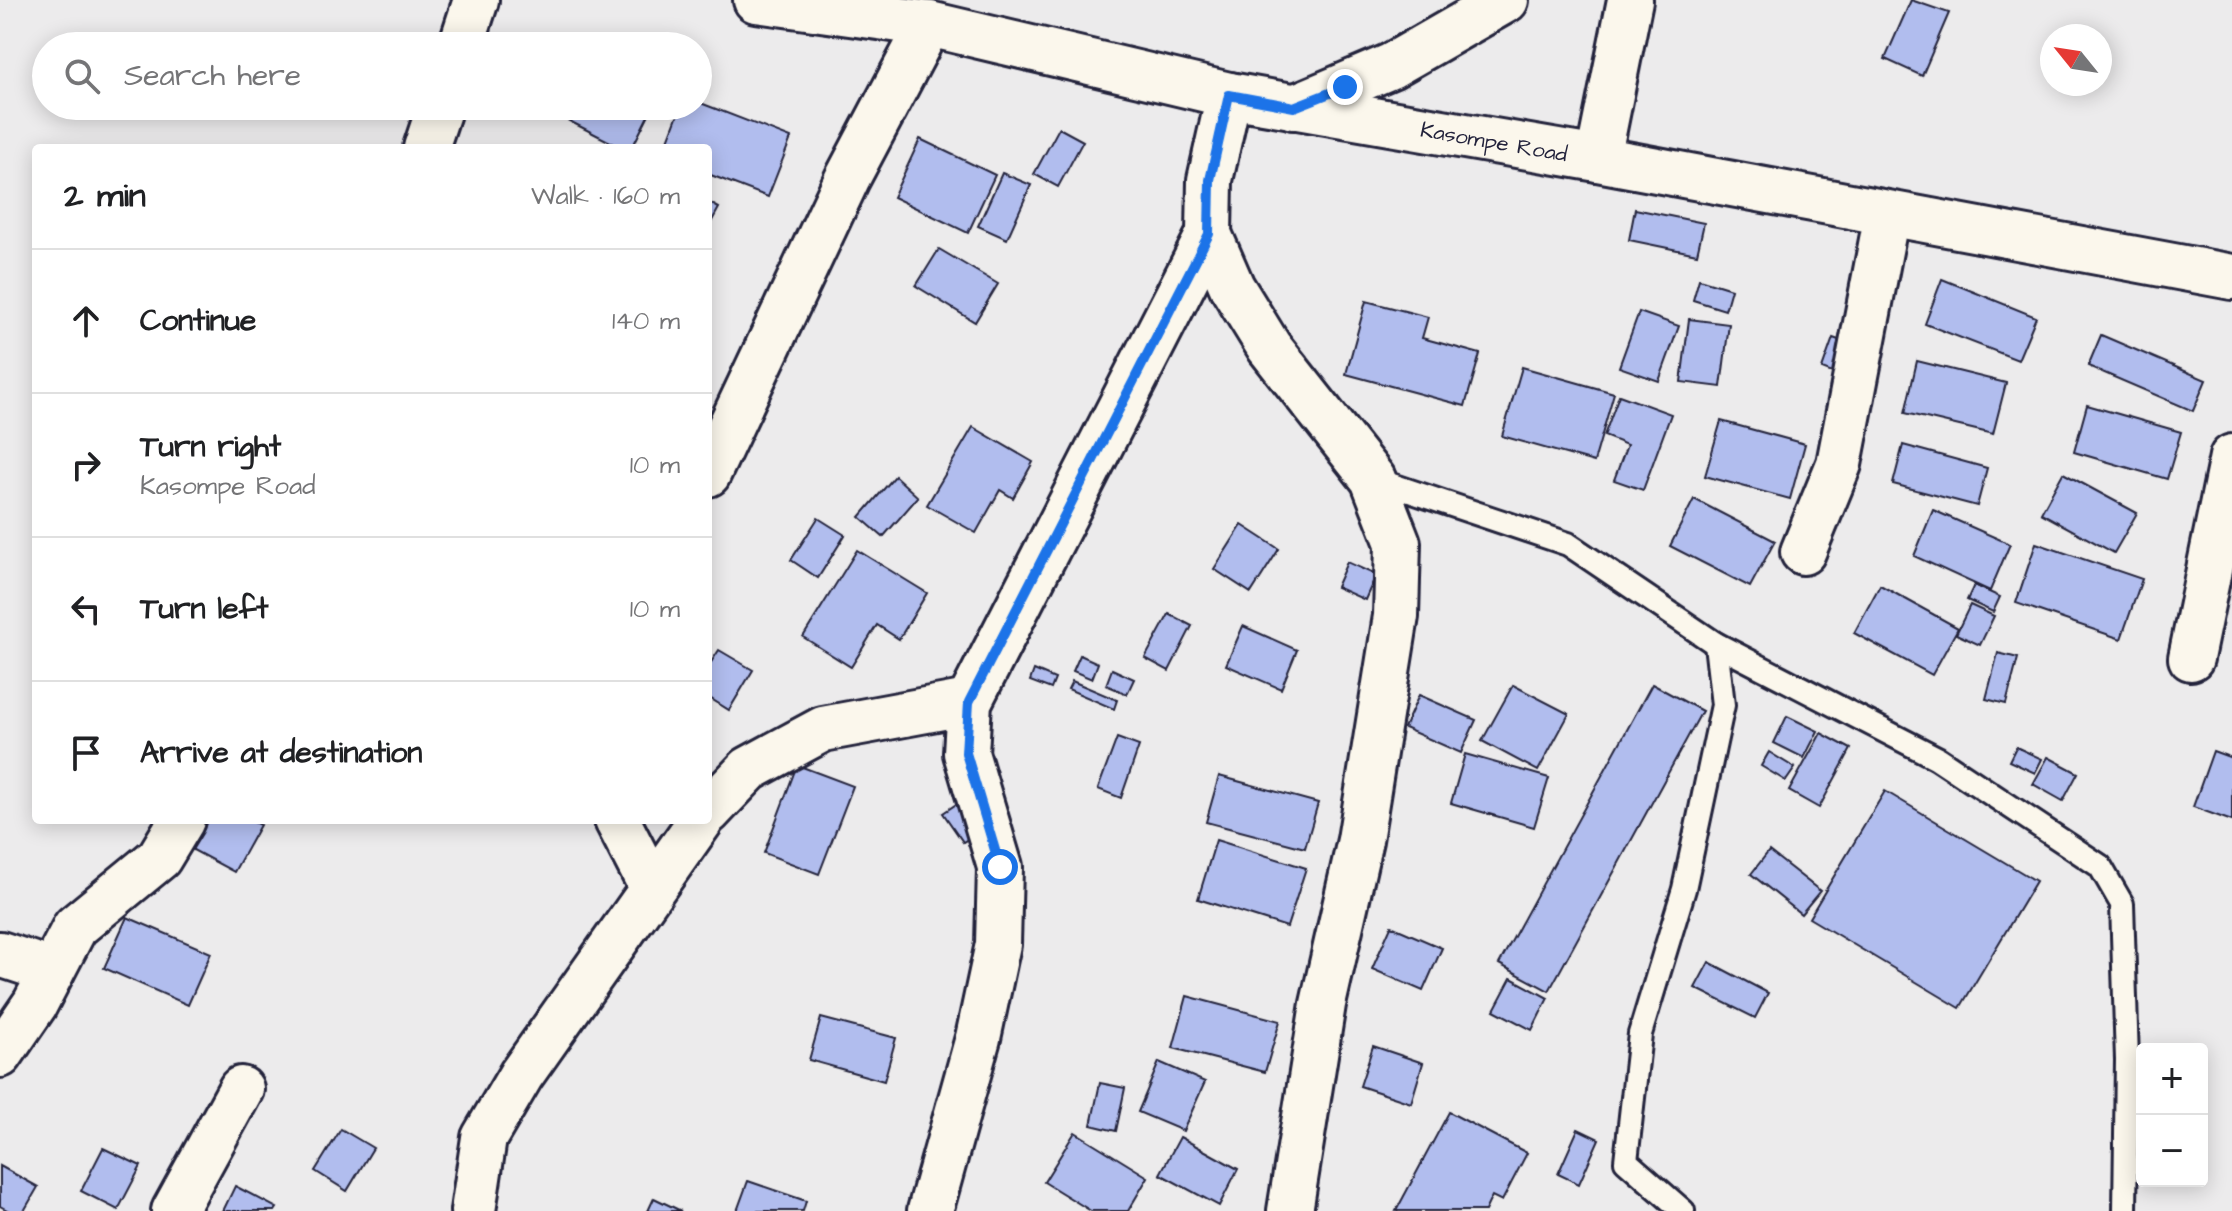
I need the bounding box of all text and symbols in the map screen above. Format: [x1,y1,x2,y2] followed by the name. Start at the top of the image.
[2040,24,2112,96] north arrow
[32,32,712,120] search box
[60,54,104,98] icon: search
[124,55,301,97] text: Search here
[1327,69,1363,105] route end
[1418,114,1570,170] street label: Kasompe Road
[64,172,146,220] text: 2 min
[531,178,680,214] text: Walk · 160 m
[64,299,108,343] icon: ahead
[140,300,256,342] text: Continue
[612,303,680,339] text: 140 m
[140,426,281,468] text: Turn right
[64,443,108,487] icon: right
[630,447,680,483] text: 10 m
[140,468,316,504] text: Kasompe Road
[64,587,108,631] icon: left
[140,588,268,630] text: Turn left
[630,591,680,627] text: 10 m
[64,731,108,775] icon: arrive
[140,732,422,774] text: Arrive at destination
[982,849,1018,885] route start
[2136,1043,2208,1187] map controls
[2136,1043,2208,1115] button: +
[2136,1115,2208,1187] button: −

